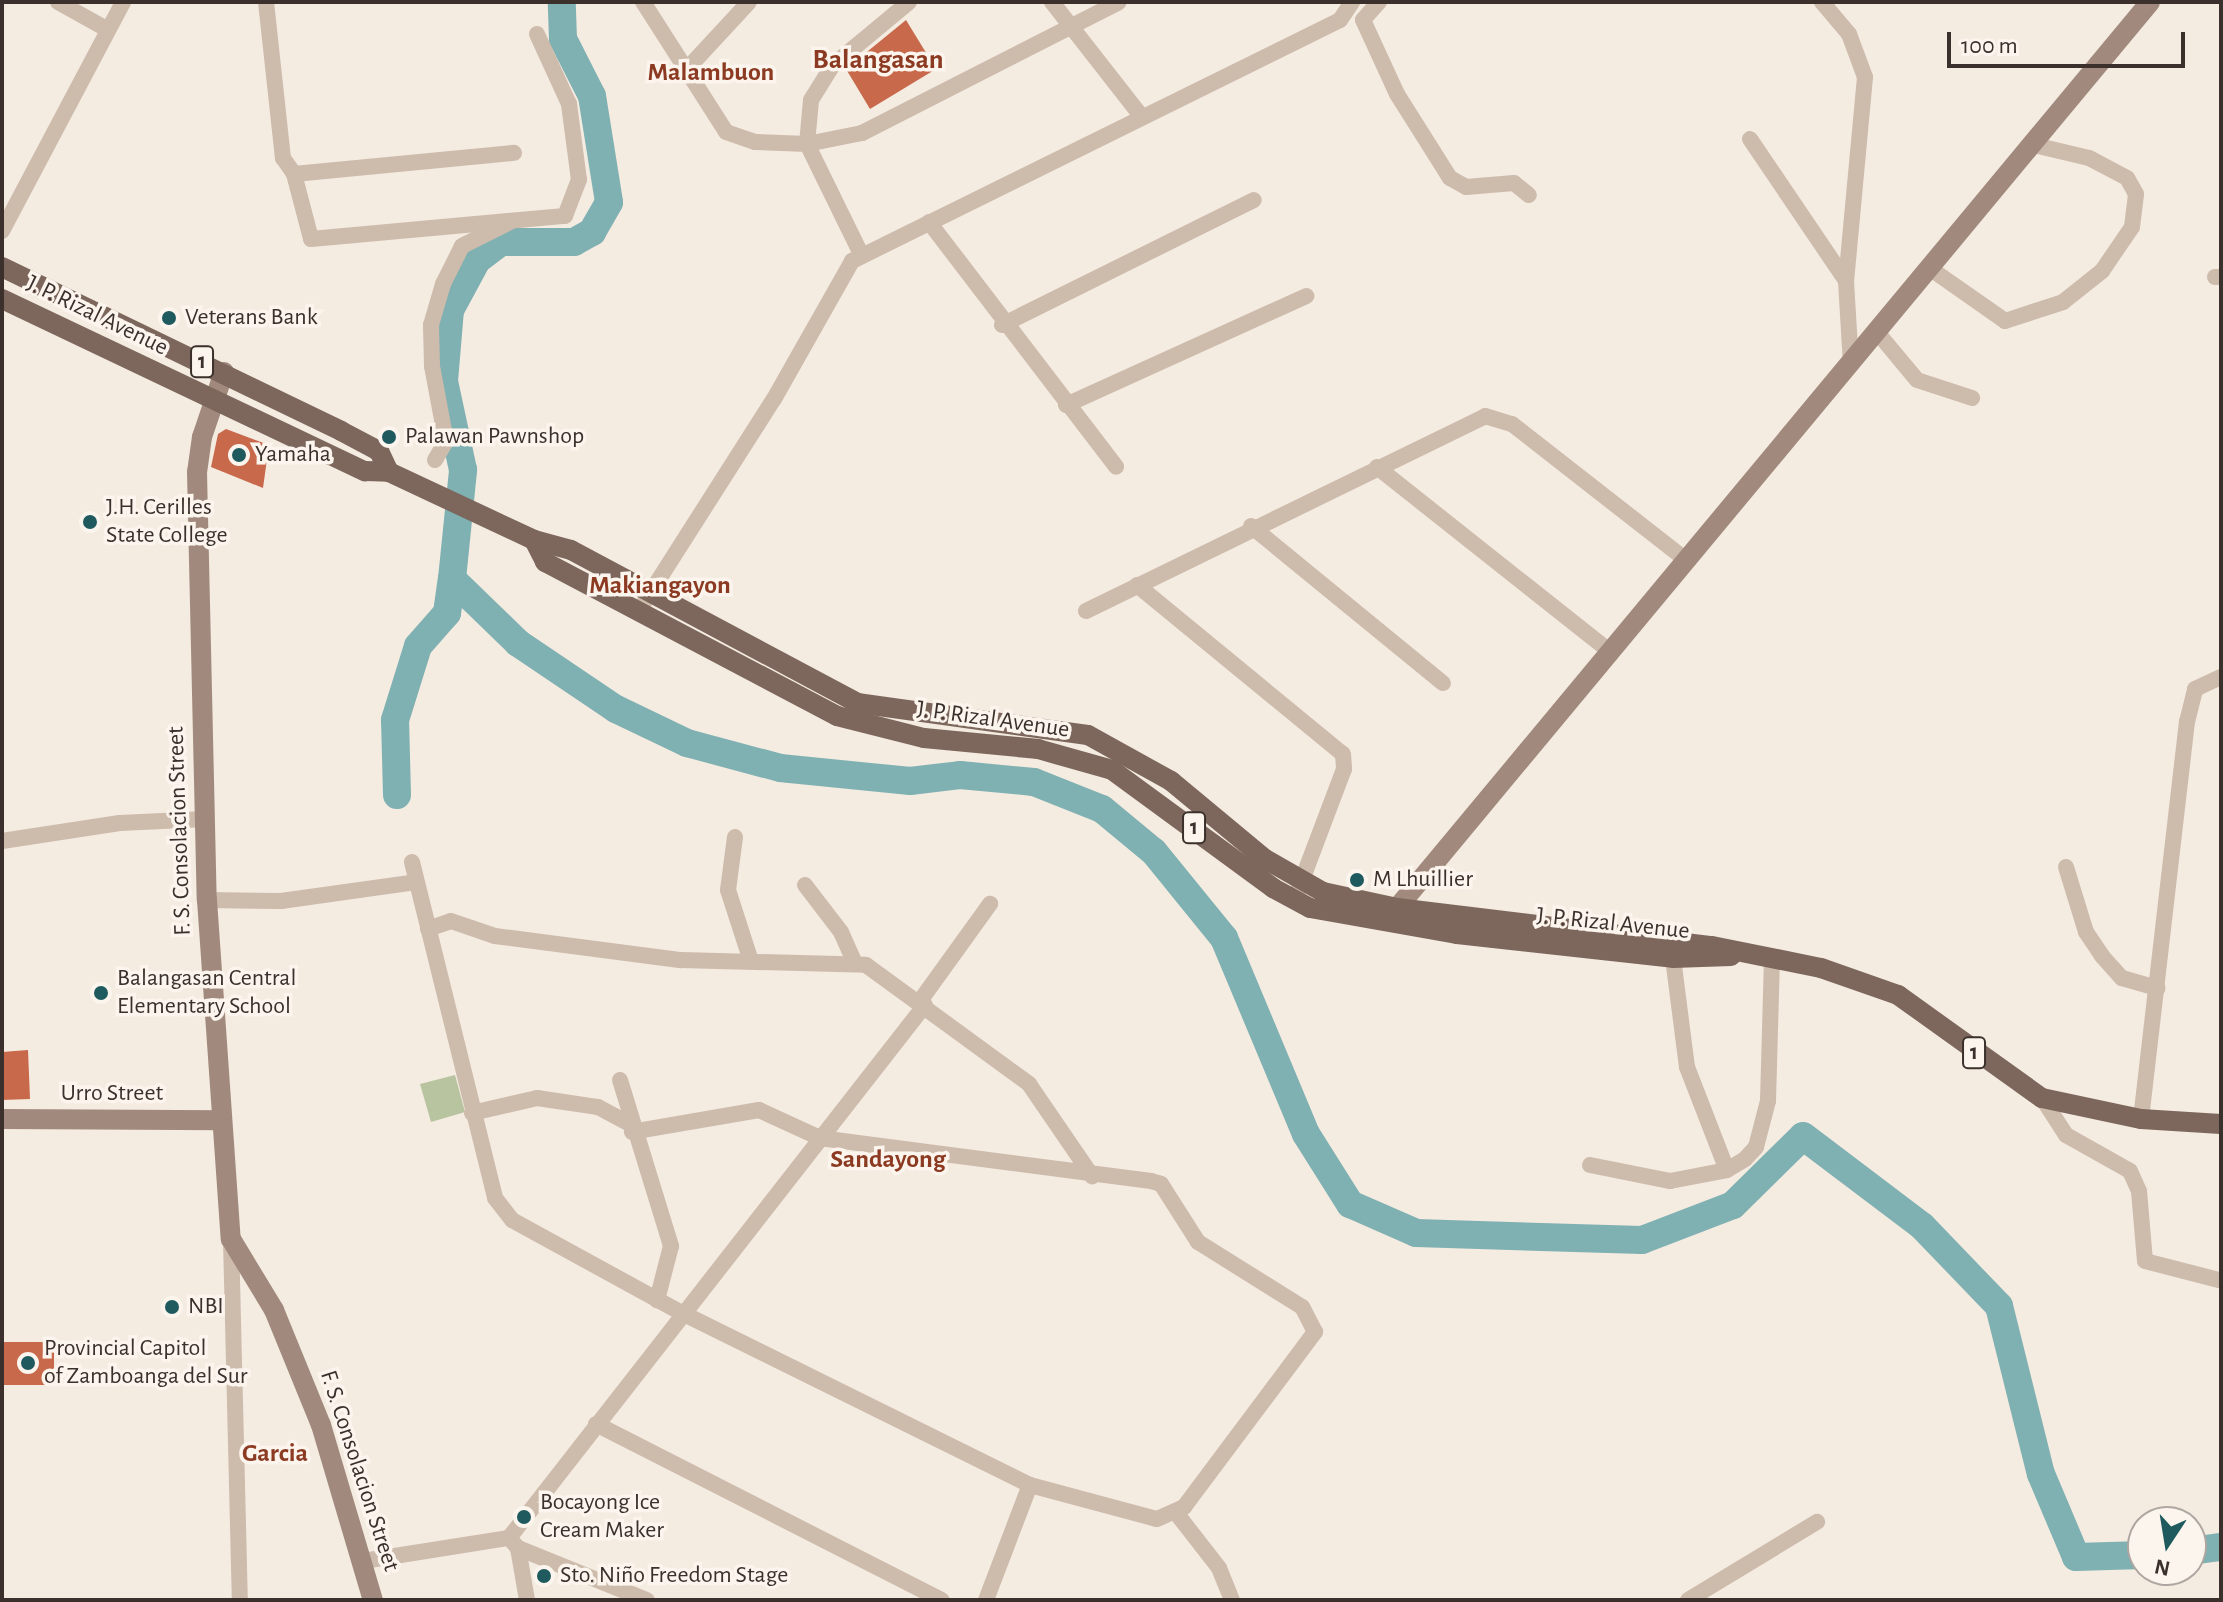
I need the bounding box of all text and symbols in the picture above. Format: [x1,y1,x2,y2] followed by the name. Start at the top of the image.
[1951,16,2189,66] scale bar
[1961,34,2018,58] text: 100 m
[812,43,944,77] district label: Balangasan
[648,57,774,89] district label: Malambuon
[22,269,172,363] street label: J. P. Rizal Avenue
[185,304,318,332] place label: Veterans Bank
[160,309,178,327] marker: Veterans Bank
[190,344,214,380] road number: 1
[405,423,584,451] place label: Palawan Pawnshop
[380,428,398,446] marker: Palawan Pawnshop
[255,441,331,469] place label: Yamaha
[230,446,248,464] marker: Yamaha
[106,494,228,550] place label: J.H. Cerilles State College
[81,513,99,531] marker: J.H. Cerilles State College
[589,570,731,602] district label: Makiangayon
[915,695,1071,745] street label: J. P. Rizal Avenue
[162,726,198,936] street label: F. S. Consolacion Street
[1182,810,1206,846] road number: 1
[1373,866,1473,894] place label: M Lhuillier
[1348,871,1366,889] marker: M Lhuillier
[1535,902,1691,946] street label: J. P. Rizal Avenue
[117,965,296,1021] place label: Balangasan Central Elementary School
[92,984,110,1002] marker: Balangasan Central Elementary School
[1962,1035,1986,1071] road number: 1
[61,1080,163,1108] street label: Urro Street
[830,1144,946,1176] district label: Sandayong
[188,1293,224,1321] place label: NBI
[163,1298,181,1316] marker: NBI
[44,1335,247,1391] place label: Provincial Capitol of Zamboanga del Sur
[19,1354,37,1372] marker: Provincial Capitol of Zamboanga del Sur
[313,1367,405,1575] street label: F. S. Consolacion Street
[242,1438,308,1470] district label: Garcia
[540,1489,664,1545] place label: Bocayong Ice Cream Maker
[2127,1506,2207,1586] north arrow
[515,1508,533,1526] marker: Bocayong Ice Cream Maker
[2153,1555,2172,1580] text: N
[560,1562,788,1590] place label: Sto. Niño Freedom Stage
[535,1567,553,1585] marker: Sto. Niño Freedom Stage

